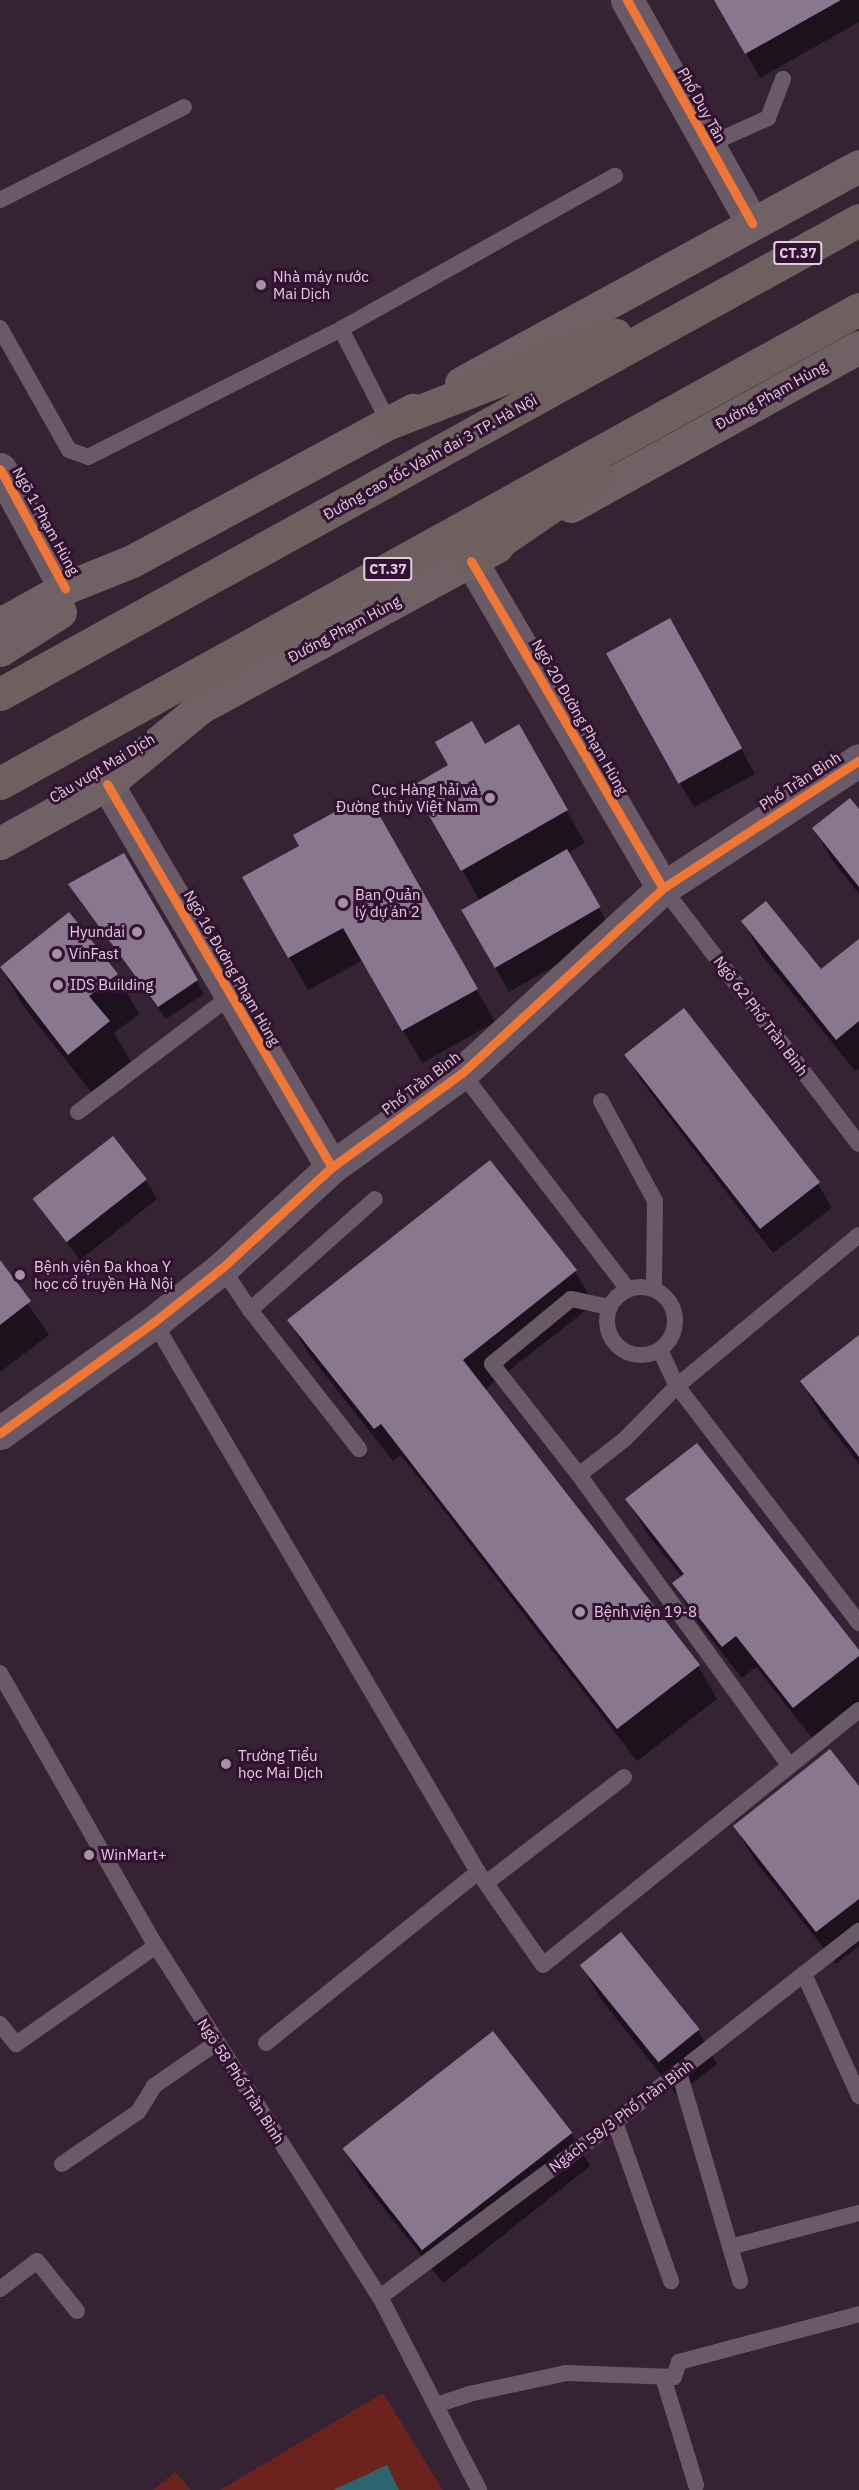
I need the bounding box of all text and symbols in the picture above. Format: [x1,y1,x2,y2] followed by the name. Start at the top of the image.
[674,64,730,146] street label: Phố Duy Tân
[772,242,824,264] road number: CT.37
[273,267,369,302] place label: Nhà máy nước Mai Dịch
[254,278,268,292] marker: Nhà máy nước Mai Dịch
[712,357,830,433] street label: Đường Phạm Hùng
[320,391,540,523] street label: Đường cao tốc Vành đai 3 TP. Hà Nội
[9,464,83,578] street label: Ngõ 1 Phạm Hùng
[362,558,414,580] road number: CT.37
[285,592,403,666] street label: Đường Phạm Hùng
[528,636,632,798] street label: Ngõ 20 Đường Phạm Hùng
[46,729,158,807] street label: Cầu vượt Mai Dịch
[756,748,844,814] street label: Phố Trần Bình
[336,780,478,815] place label: Cục Hàng hải và Đường thủy Việt Nam
[483,791,497,805] marker: Cục Hàng hải và Đường thủy Việt Nam
[355,885,421,920] place label: Ban Quản lý dự án 2
[180,887,284,1049] street label: Ngõ 16 Đường Phạm Hùng
[336,896,350,910] marker: Ban Quản lý dự án 2
[69,923,125,941] place label: Hyundai
[130,925,144,939] marker: Hyundai
[69,945,119,963] place label: VinFast
[50,947,64,961] marker: VinFast
[710,952,812,1080] street label: Ngõ 62 Phố Trần Bình
[70,976,153,994] place label: IDS Building
[51,978,65,992] marker: IDS Building
[378,1048,464,1118] street label: Phố Trần Bình
[34,1257,173,1292] place label: Bệnh viện Đa khoa Y học cổ truyền Hà Nội
[11,1266,29,1284] marker: Bệnh viện Đa khoa Y học cổ truyền Hà Nội
[571,1603,589,1621] marker: Bệnh viện 19-8
[594,1603,697,1621] place label: Bệnh viện 19-8
[238,1746,323,1781] place label: Trường Tiểu học Mai Dịch
[219,1757,233,1771] marker: Trường Tiểu học Mai Dịch
[101,1846,167,1864] place label: WinMart+
[82,1848,96,1862] marker: WinMart+
[194,2015,288,2147] street label: Ngõ 58 Phố Trần Bình
[545,2056,697,2176] street label: Ngách 58/3 Phố Trần Bình

